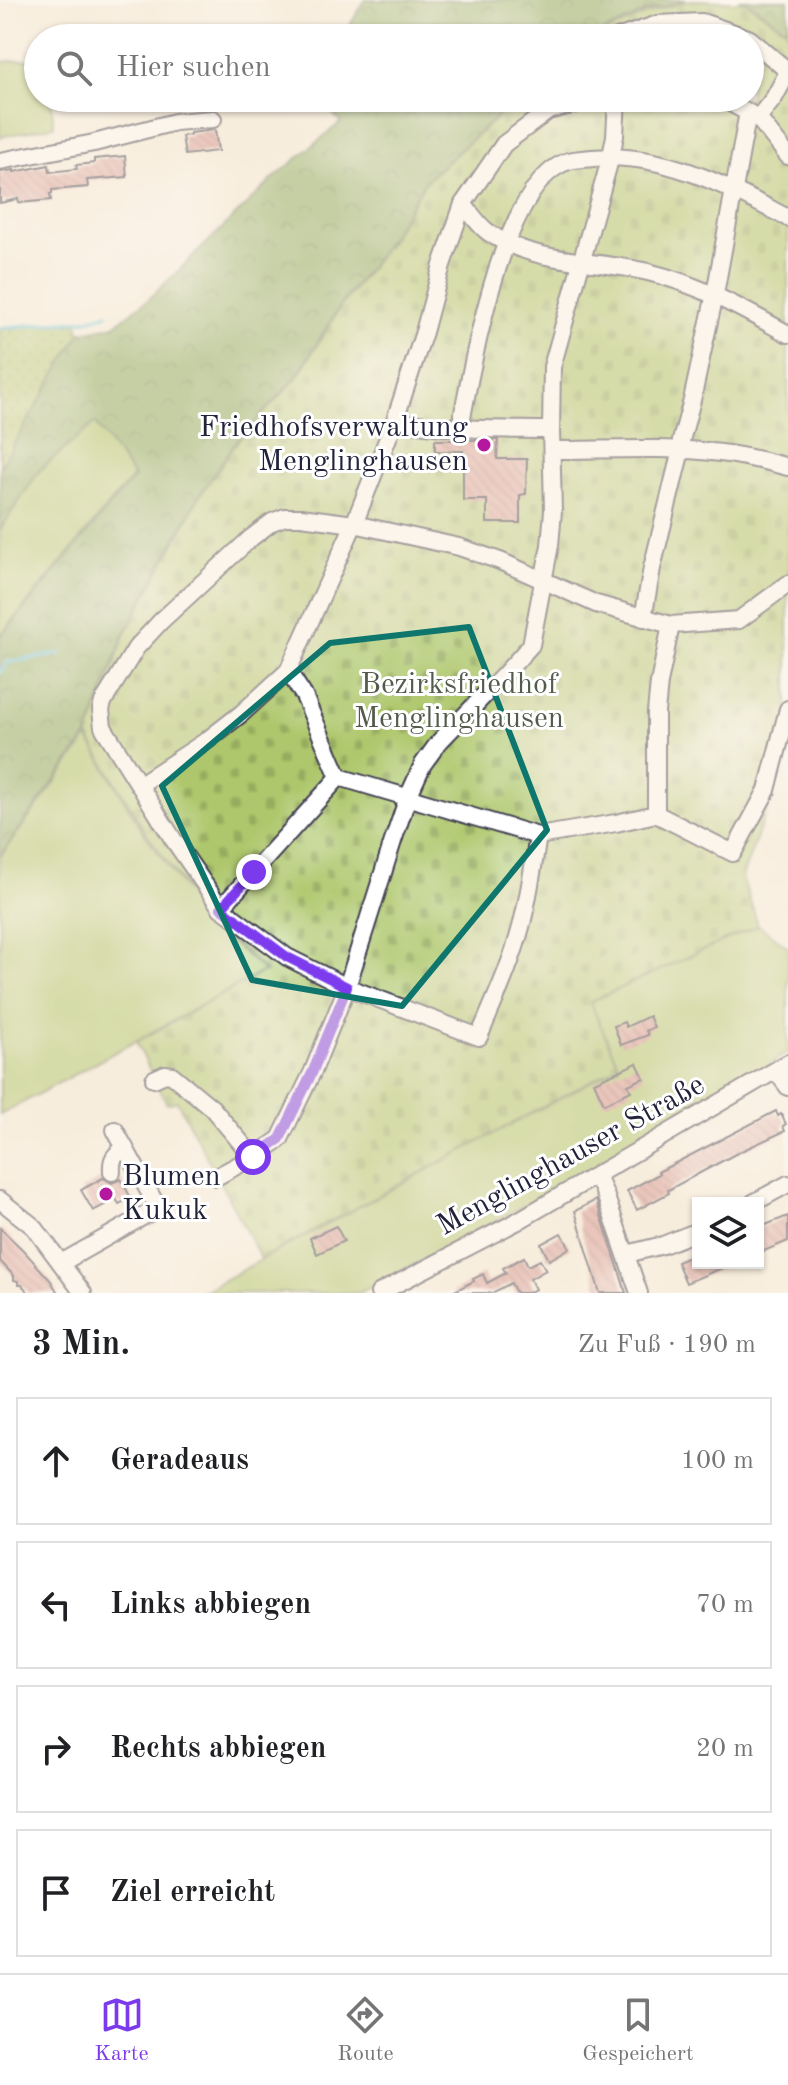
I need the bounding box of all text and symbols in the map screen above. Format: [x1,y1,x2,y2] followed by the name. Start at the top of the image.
[24,24,764,112] search box
[52,46,96,90] icon: search
[116,53,271,83] text: Hier suchen
[199,413,468,477] place label: Friedhofsverwaltung Menglinghausen
[475,436,493,454] marker: Friedhofsverwaltung Menglinghausen
[354,670,564,734] park label: Bezirksfriedhof Menglinghausen
[236,854,272,890] route end
[432,1070,710,1242] street label: Menglinghauser Straße
[235,1139,271,1175] route start
[122,1162,221,1226] place label: Blumen Kukuk
[97,1185,115,1203] marker: Blumen Kukuk
[692,1197,764,1269] map controls
[692,1197,764,1269] button: layers
[32,1328,130,1362] text: 3 Min.
[578,1332,756,1358] text: Zu Fuß · 190 m
[34,1439,78,1483] icon: ahead
[110,1446,249,1476] text: Geradeaus
[681,1448,754,1474] text: 100 m
[34,1583,78,1627] icon: left
[110,1590,311,1620] text: Links abbiegen
[696,1592,754,1618] text: 70 m
[34,1727,78,1771] icon: right
[110,1734,327,1764] text: Rechts abbiegen
[696,1736,754,1762] text: 20 m
[34,1871,78,1915] icon: arrive
[110,1878,275,1908] text: Ziel erreicht
[94,1993,149,2068] tab: Karte
[337,1993,394,2068] tab: Route
[582,1993,694,2068] tab: Gespeichert

